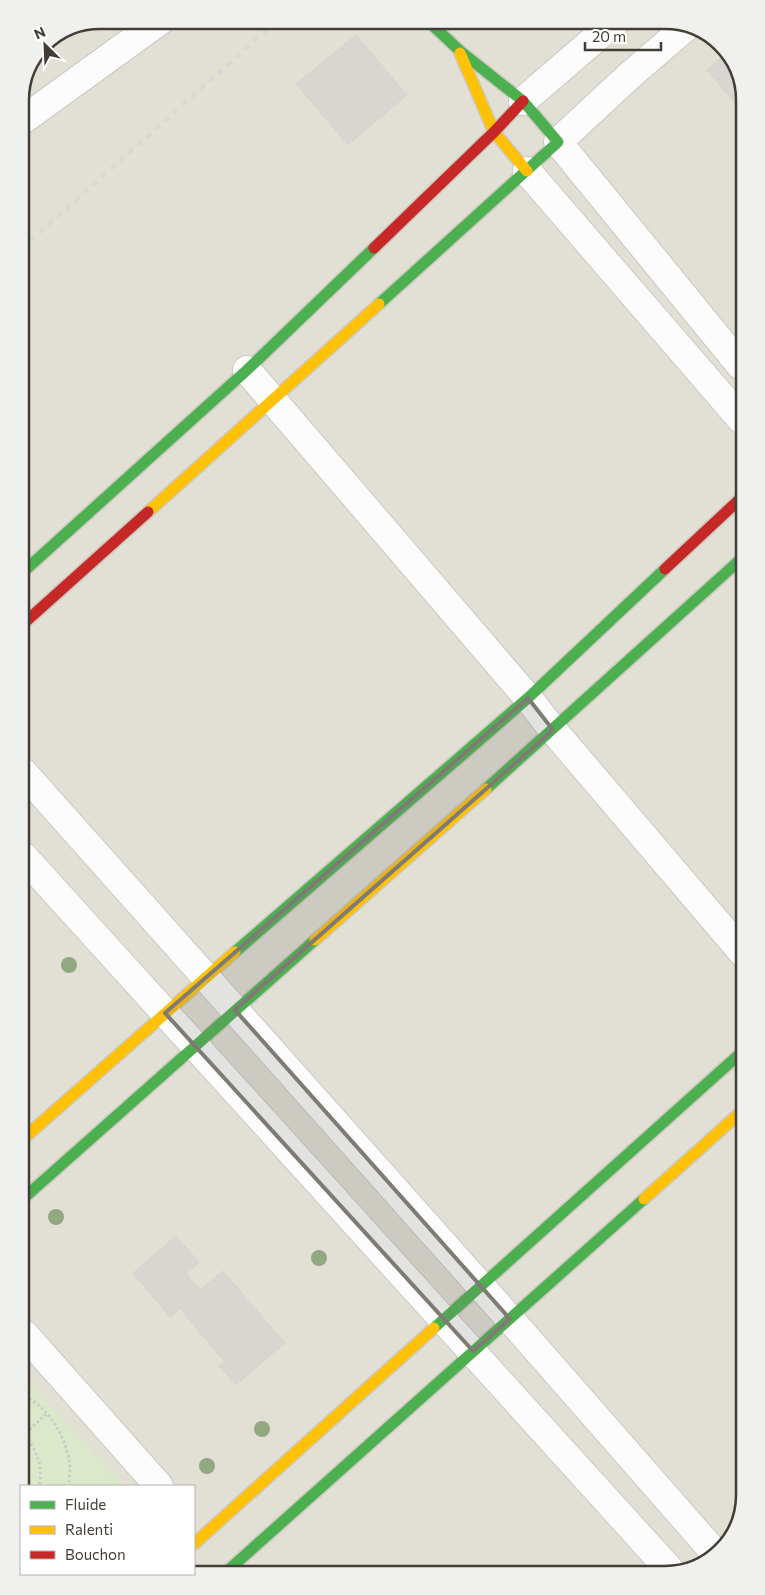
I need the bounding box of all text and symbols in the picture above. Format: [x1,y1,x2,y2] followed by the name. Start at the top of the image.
[20,20,70,70] north arrow
[585,20,661,52] scale bar
[31,23,48,43] text: N
[592,27,626,45] text: 20 m
[20,1485,195,1575] legend
[65,1495,106,1513] text: Fluide
[65,1520,113,1538] text: Ralenti
[65,1545,126,1563] text: Bouchon

